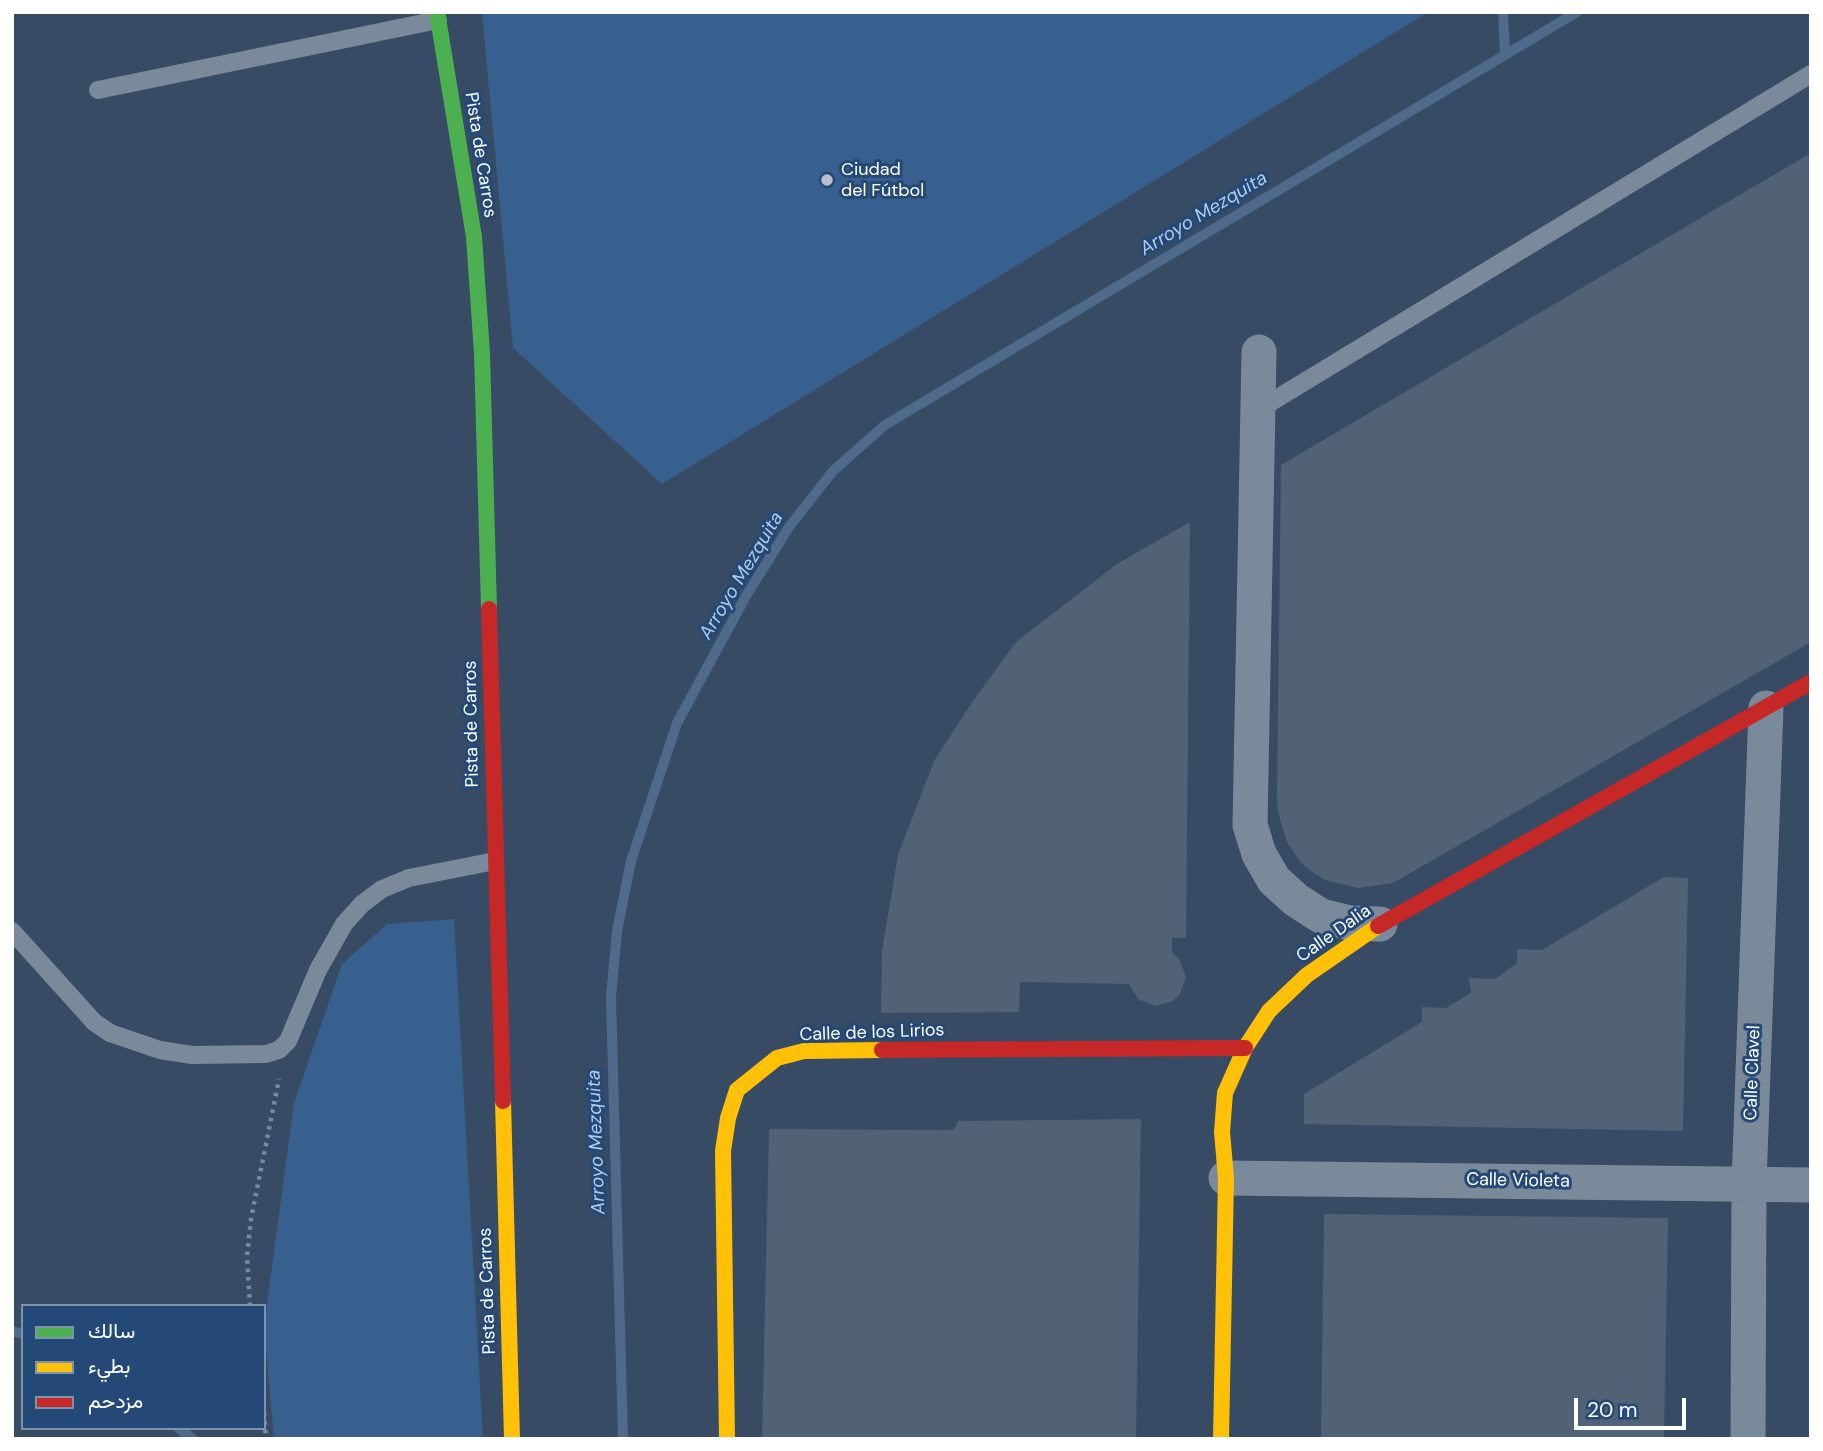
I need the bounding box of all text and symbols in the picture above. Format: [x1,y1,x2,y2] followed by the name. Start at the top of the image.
[459,91,501,219] street label: Pista de Carros
[841,159,924,202] place label: Ciudad del Fútbol
[1136,167,1272,261] water label: Arroyo Mezquita
[819,172,835,188] marker: Ciudad del Fútbol
[695,508,789,644] water label: Arroyo Mezquita
[460,660,484,788] street label: Pista de Carros
[1293,900,1375,968] street label: Calle Dalia
[799,1020,945,1046] street label: Calle de los Lirios
[1741,1025,1765,1121] street label: Calle Clavel
[583,1069,611,1215] water label: Arroyo Mezquita
[1466,1169,1570,1193] street label: Calle Violeta
[475,1227,501,1355] street label: Pista de Carros
[21,1304,266,1430] legend
[88,1317,135,1345] text: سالك
[88,1352,131,1380] text: بطيء
[1578,1384,1690,1428] scale bar
[88,1387,143,1415] text: مزدحم
[1587,1396,1638,1424] text: 20 m

